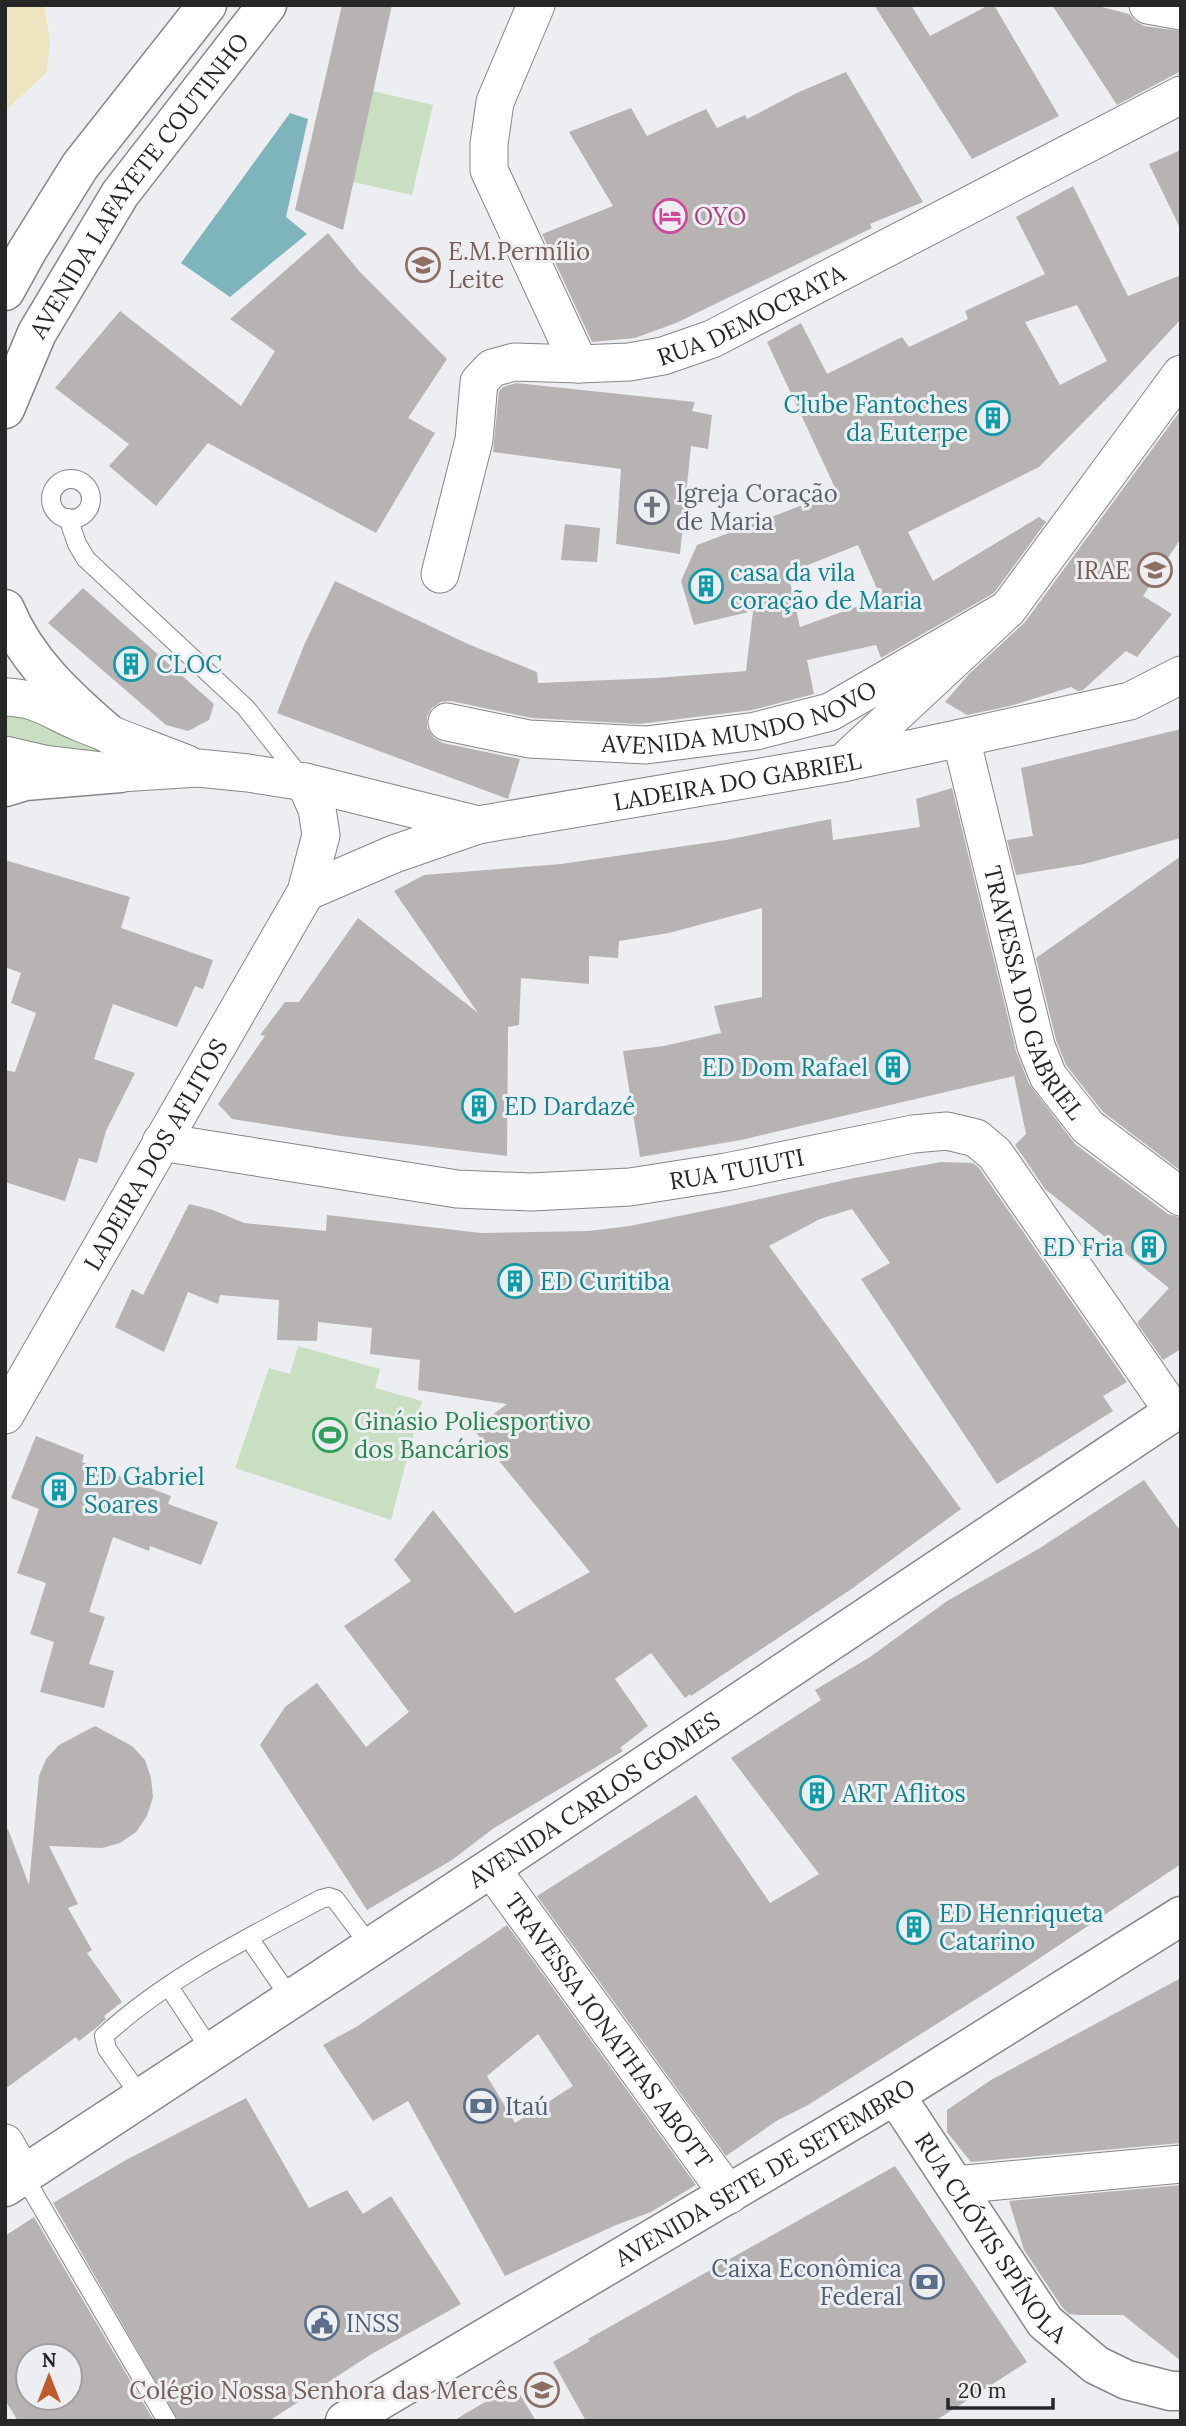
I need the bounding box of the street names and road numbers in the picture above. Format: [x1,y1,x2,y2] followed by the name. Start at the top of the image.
[22,26,255,345] street label: AVENIDA LAFAYETE COUTINHO
[653,257,851,372] street label: RUA DEMOCRATA
[600,673,882,760] street label: AVENIDA MUNDO NOVO
[611,744,864,817] street label: LADEIRA DO GABRIEL
[977,863,1092,1126] street label: TRAVESSA DO GABRIEL
[76,1033,234,1276] street label: LADEIRA DOS AFLITOS
[667,1141,807,1196] street label: RUA TUIUTI
[461,1704,726,1895] street label: AVENIDA CARLOS GOMES
[499,1886,720,2175] street label: TRAVESSA JONATHAS ABOTT
[608,2071,921,2274] street label: AVENIDA SETE DE SETEMBRO
[908,2126,1074,2350] street label: RUA CLÓVIS SPÍNOLA

